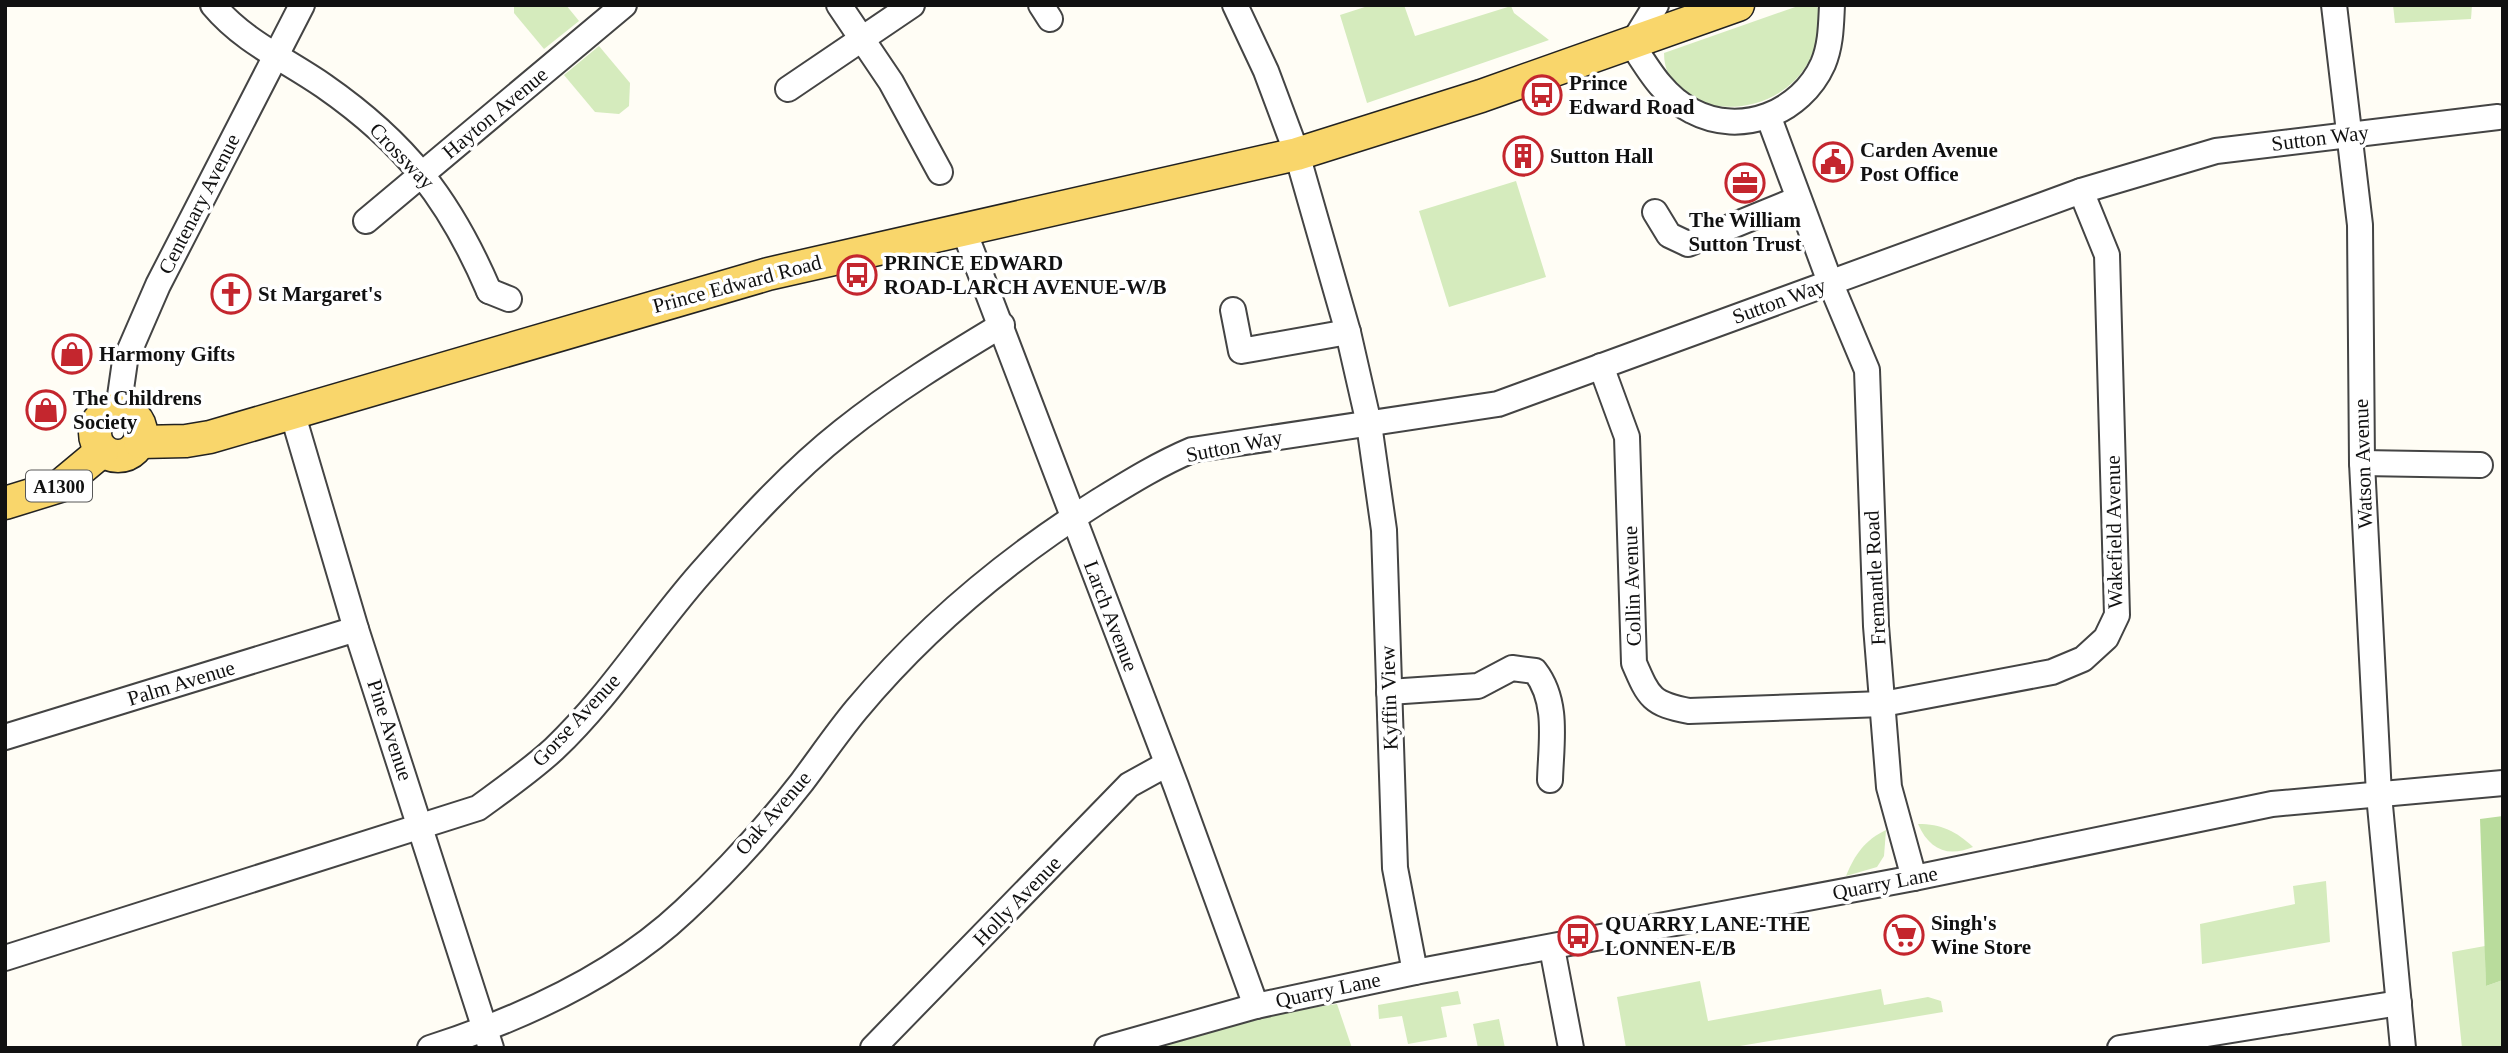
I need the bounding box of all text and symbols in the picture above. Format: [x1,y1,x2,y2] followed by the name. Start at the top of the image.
[438,62,552,164] street label: Hayton Avenue
[1569,71,1695,119] place label: Prince Edward Road
[1521,74,1563,116] bus stop icon: Prince Edward Road
[365,118,440,194] street label: Crossway
[2270,120,2370,156] street label: Sutton Way
[153,130,245,278] street label: Centenary Avenue
[1502,135,1544,177] building icon: Sutton Hall
[1860,138,1998,186] place label: Carden Avenue Post Office
[1812,141,1854,183] public building icon: Carden Avenue Post Office
[1550,144,1653,168] place label: Sutton Hall
[1724,162,1766,204] office icon: The William Sutton Trust
[1688,208,1802,256] place label: The William Sutton Trust
[650,250,825,318] street label: Prince Edward Road
[884,251,1167,299] place label: PRINCE EDWARD ROAD-LARCH AVENUE-W/B
[836,254,878,296] bus stop icon: PRINCE EDWARD ROAD-LARCH AVENUE-W/B
[210,273,252,315] church icon: St Margaret's
[1729,273,1829,329] street label: Sutton Way
[258,282,382,306] place label: St Margaret's
[51,333,93,375] shop icon: Harmony Gifts
[99,342,235,366] place label: Harmony Gifts
[73,386,202,434] place label: The Childrens Society
[25,389,67,431] shop icon: The Childrens Society
[2349,398,2377,530] street label: Watson Avenue
[1184,425,1285,467] street label: Sutton Way
[2101,455,2127,609] street label: Wakefield Avenue
[26,471,92,502] road number: A1300
[1859,510,1891,646] street label: Fremantle Road
[1618,525,1646,647] street label: Collin Avenue
[1079,557,1143,675] street label: Larch Avenue
[1375,644,1403,751] street label: Kyffin View
[124,655,238,711] street label: Palm Avenue
[527,669,625,771] street label: Gorse Avenue
[362,676,418,784] street label: Pine Avenue
[730,766,816,860] street label: Oak Avenue
[968,851,1066,951] street label: Holly Avenue
[1830,861,1940,905] street label: Quarry Lane
[1931,911,2031,959] place label: Singh's Wine Store
[1605,912,1811,960] place label: QUARRY LANE-THE LONNEN-E/B
[1883,914,1925,956] supermarket icon: Singh's Wine Store
[1557,915,1599,957] bus stop icon: QUARRY LANE-THE LONNEN-E/B
[1273,967,1383,1013] street label: Quarry Lane

